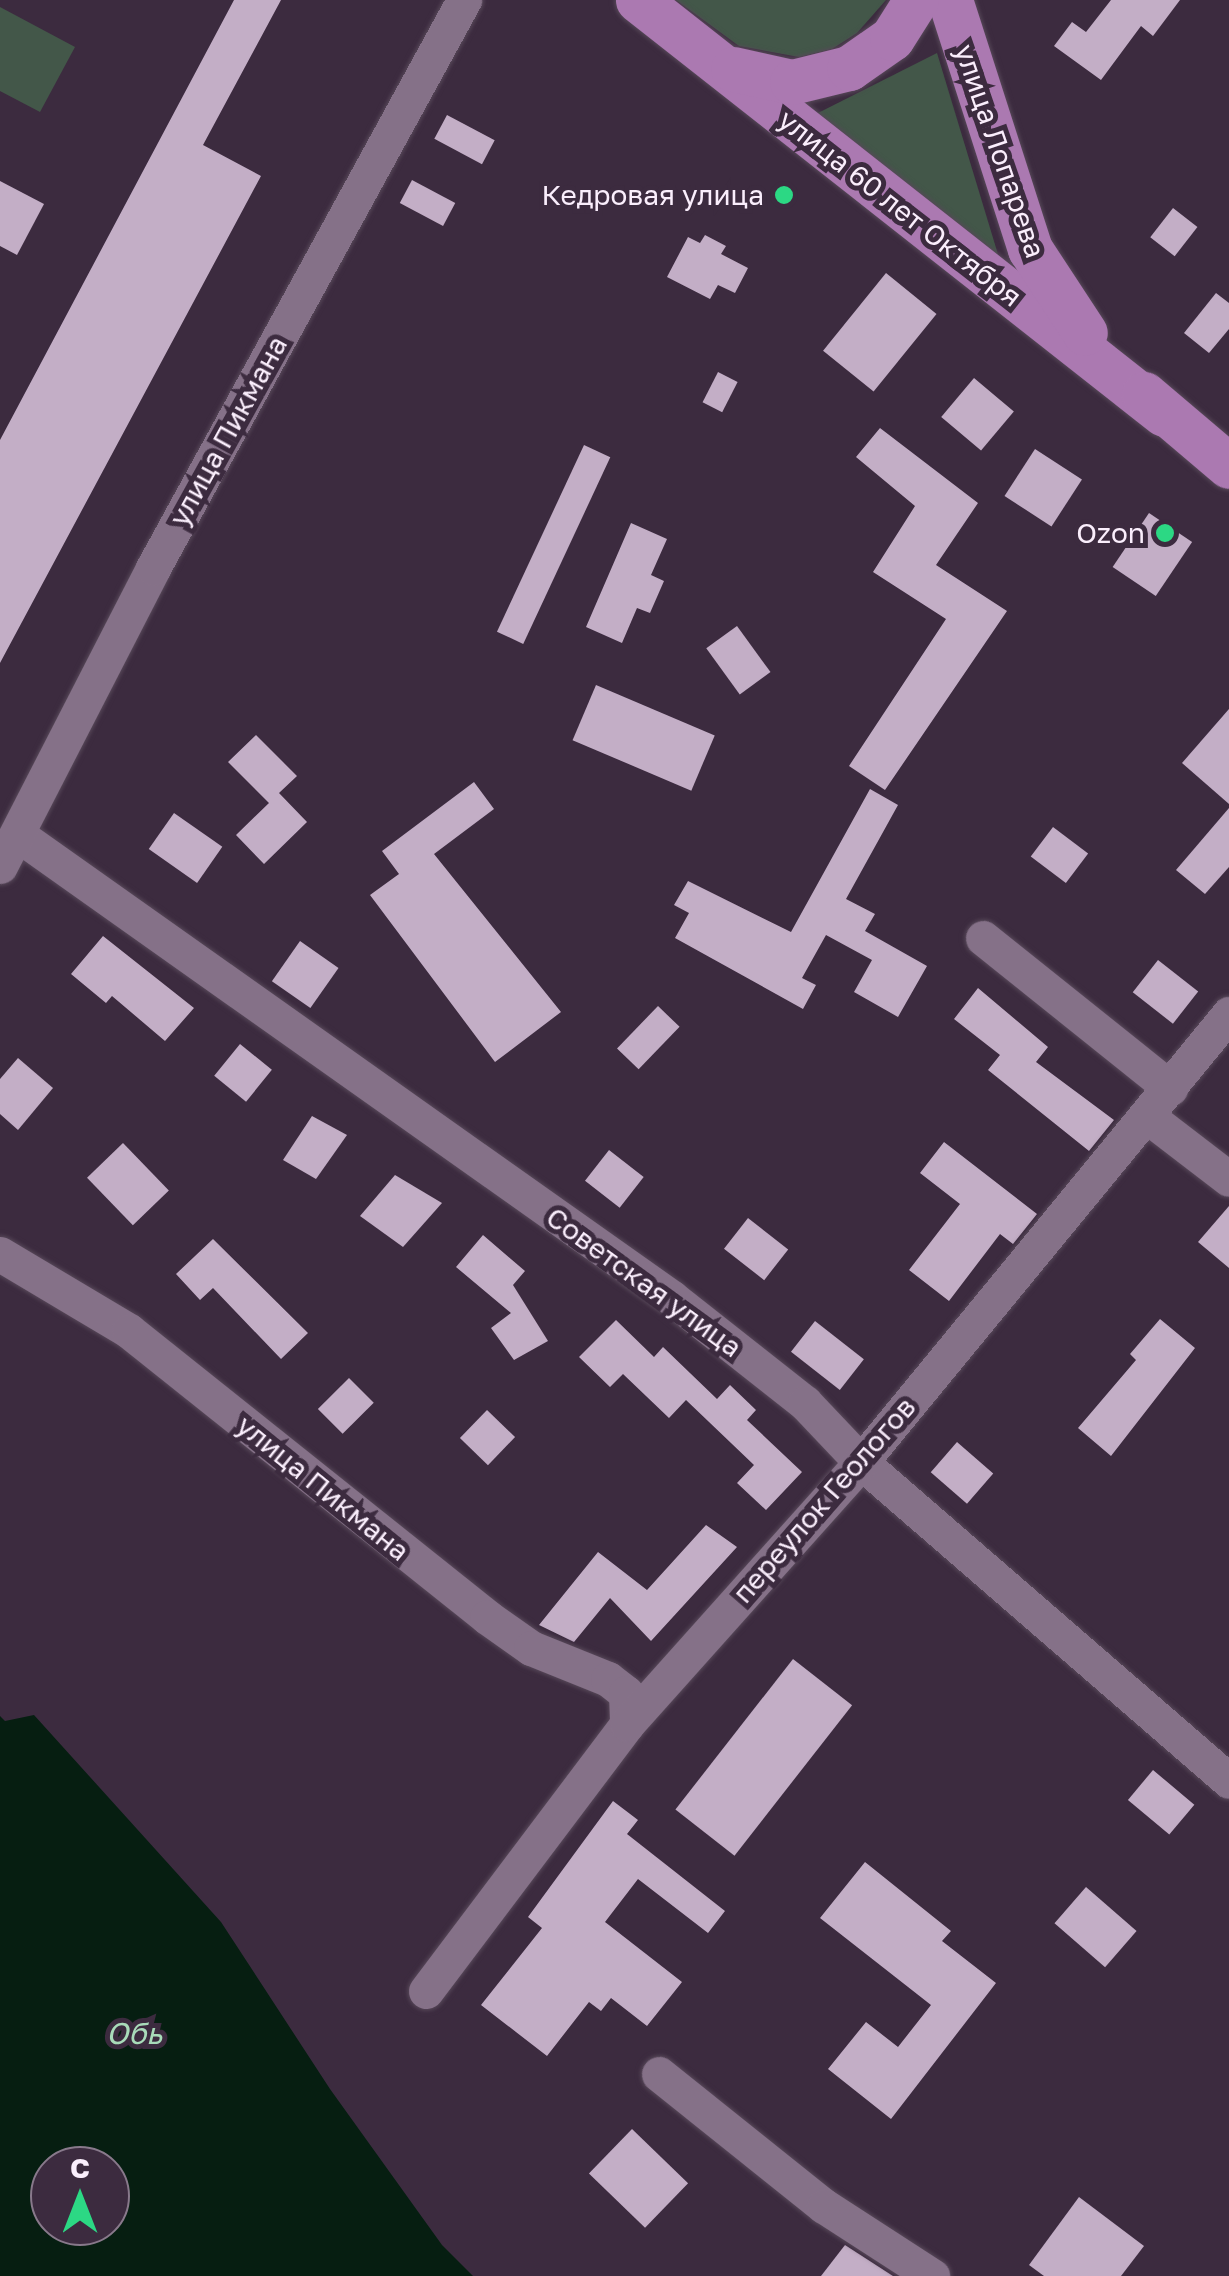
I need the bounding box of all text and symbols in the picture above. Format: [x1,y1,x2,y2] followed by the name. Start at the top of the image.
[948,40,1052,262] street label: улица Лопарева
[772,103,1028,313] street label: улица 60 лет Октября
[541,178,764,212] place label: Кедровая улица
[773,184,795,206] marker: Кедровая улица
[162,330,294,532] street label: улица Пикмана
[1076,516,1145,550] place label: Ozon
[1154,522,1176,544] marker: Ozon
[540,1200,748,1364] street label: Советская улица
[726,1390,922,1610] street label: переулок Геологов
[230,1408,416,1568] street label: улица Пикмана
[106,2015,162,2051] water label: Обь
[30,2146,130,2246] north arrow
[70,2151,90,2184] text: С

